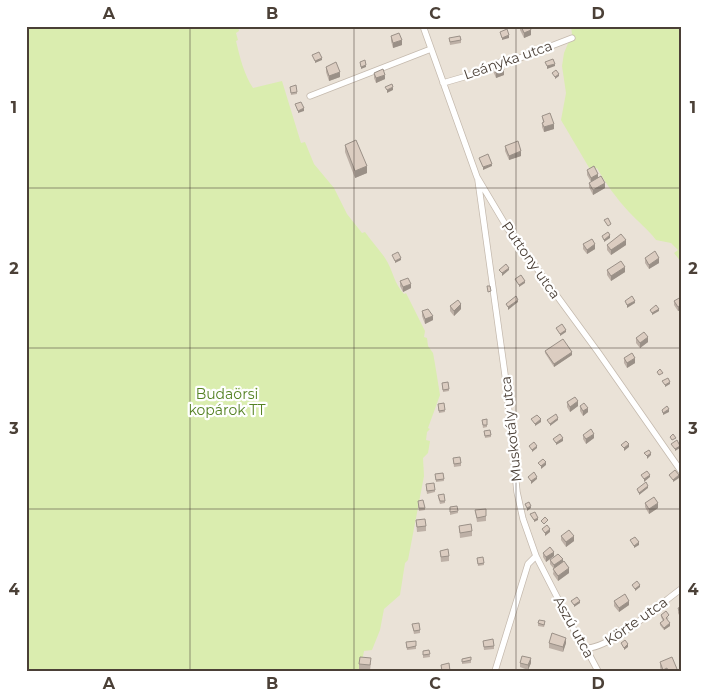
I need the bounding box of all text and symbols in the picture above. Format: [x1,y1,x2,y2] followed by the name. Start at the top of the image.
[102,4,116,23] text: A
[266,4,278,23] text: B
[429,4,441,23] text: C
[591,4,605,23] text: D
[461,36,555,84] street label: Leányka utca
[11,98,17,117] text: 1
[690,98,696,117] text: 1
[498,218,564,302] street label: Puttony utca
[9,259,19,278] text: 2
[688,259,698,278] text: 2
[497,375,525,483] street label: Muskotály utca
[188,385,266,419] park label: Budaörsi kopárok TT
[8,419,19,438] text: 3
[687,419,698,438] text: 3
[8,580,20,599] text: 4
[687,580,699,599] text: 4
[550,593,598,661] street label: Aszú utca
[601,593,671,649] street label: Körte utca
[102,674,116,693] text: A
[266,674,278,693] text: B
[429,674,441,693] text: C
[591,674,605,693] text: D

